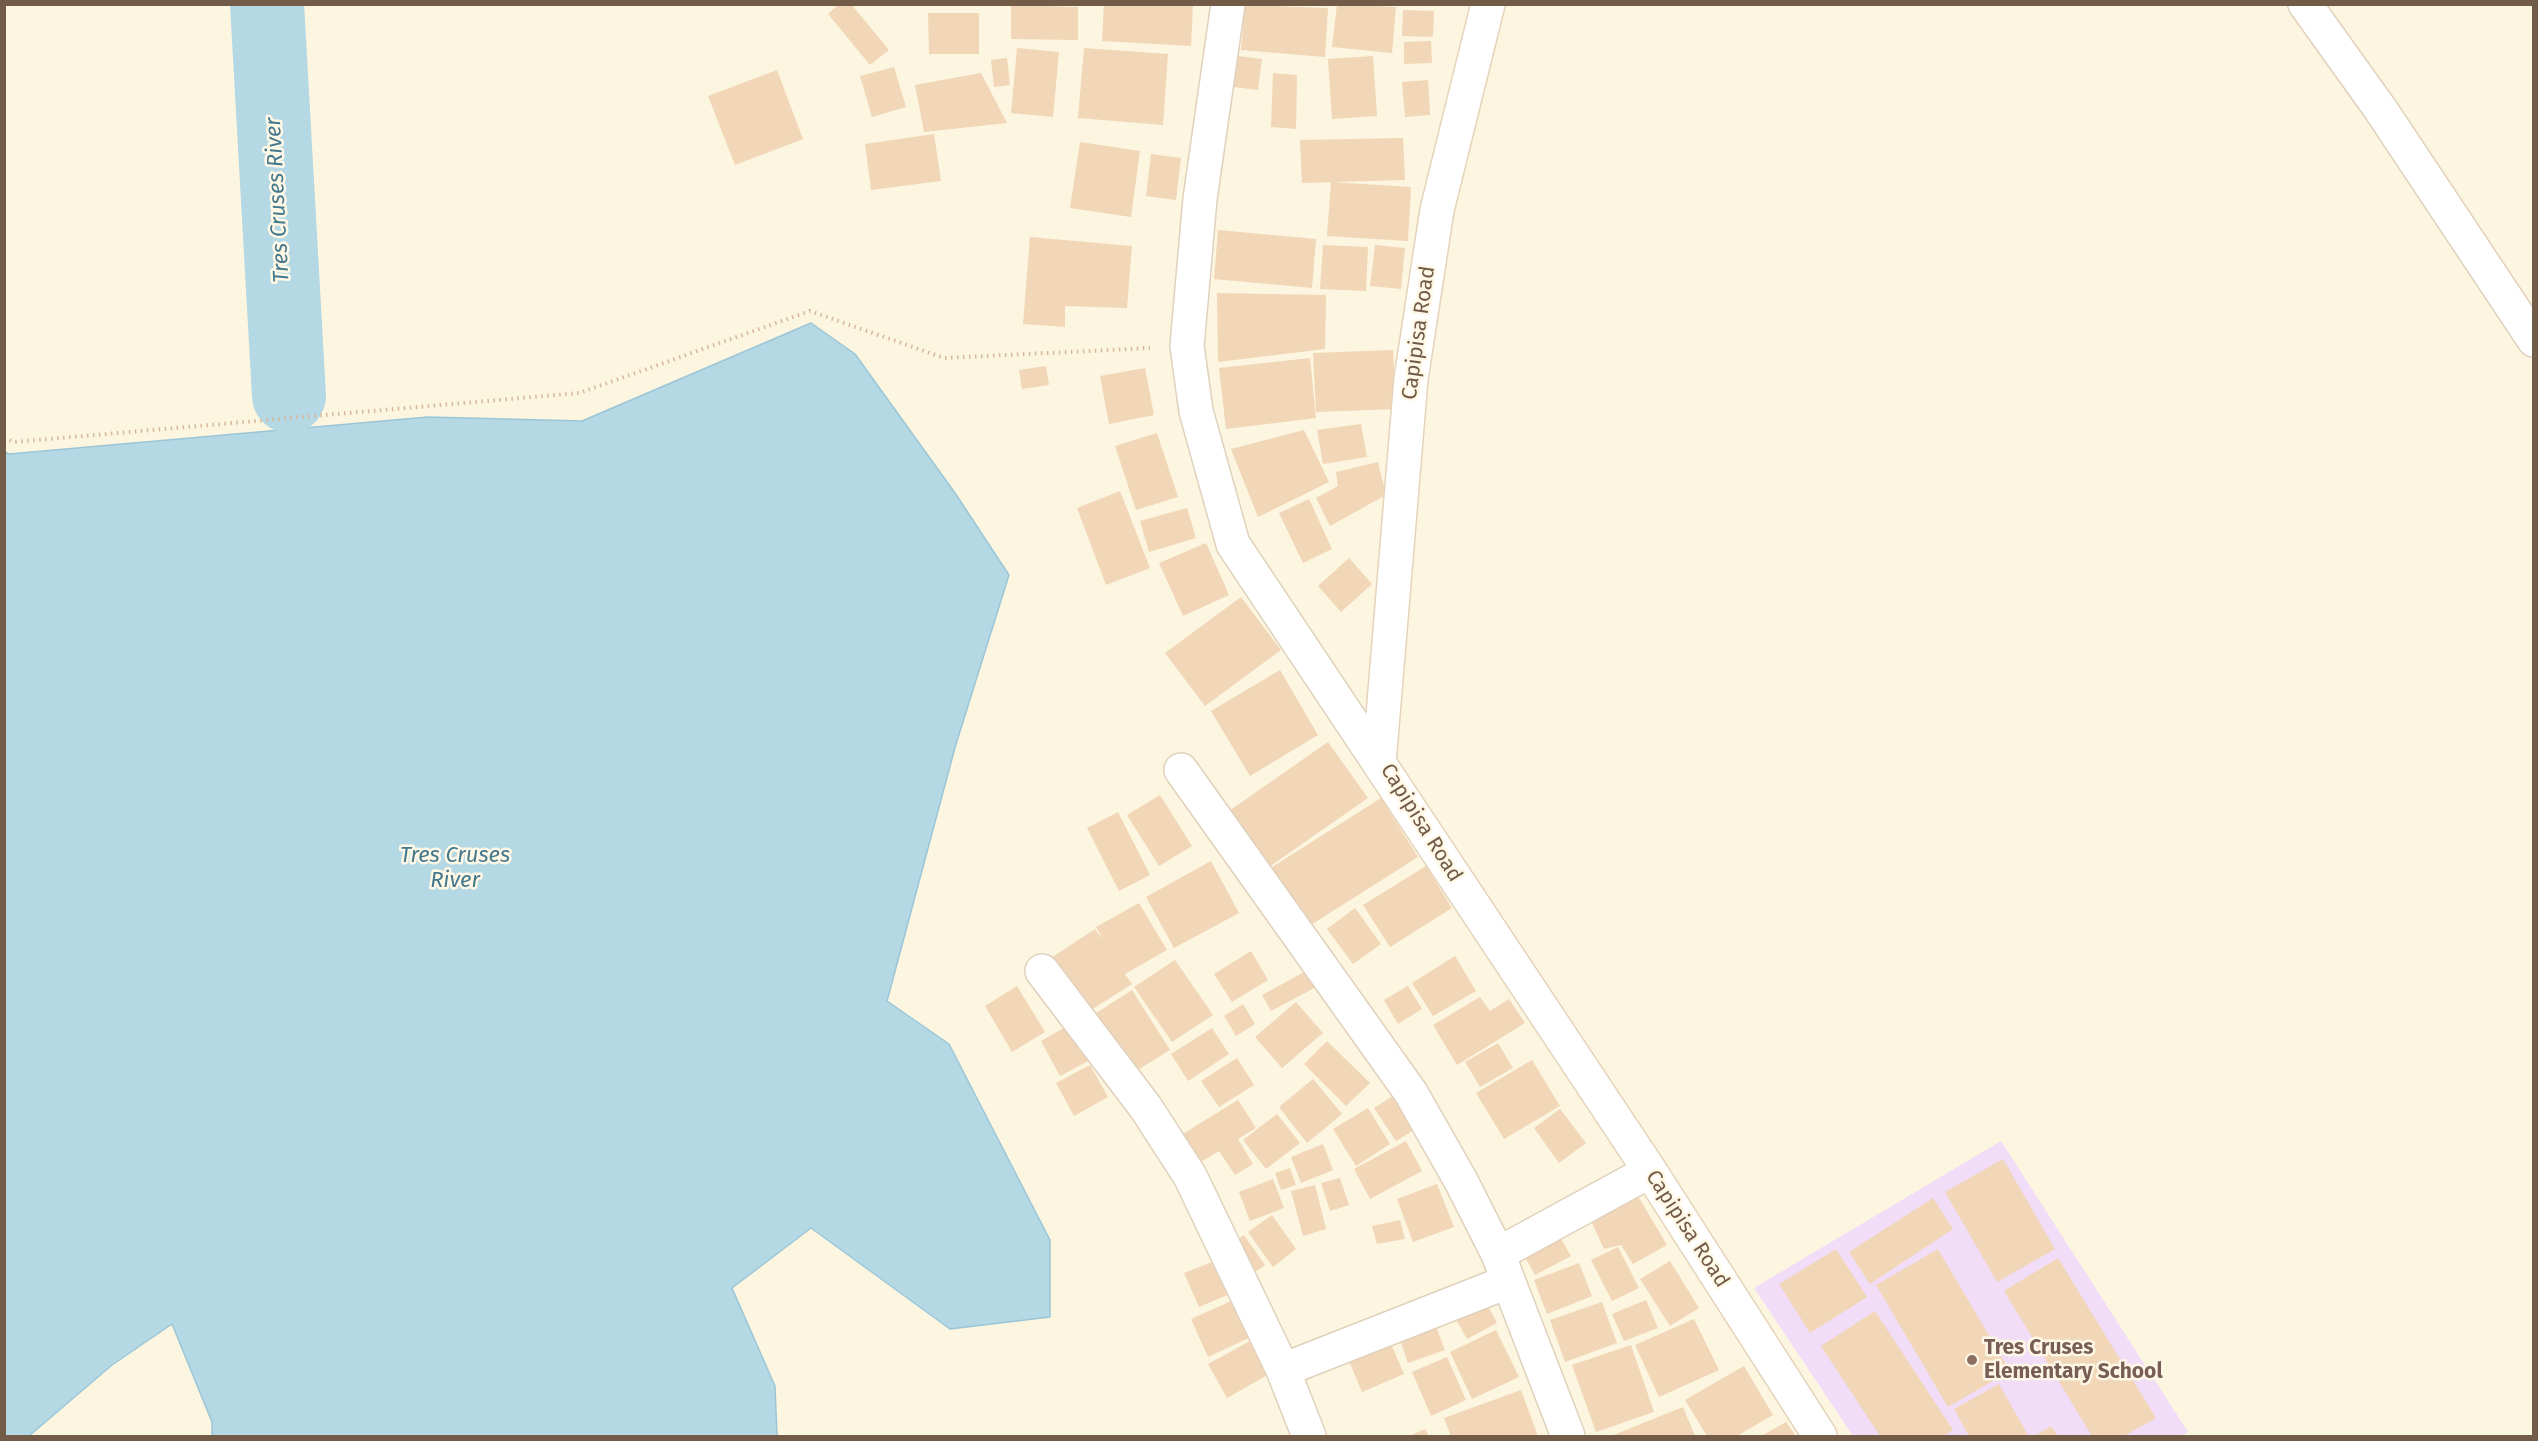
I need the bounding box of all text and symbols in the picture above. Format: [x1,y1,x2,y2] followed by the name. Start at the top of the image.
[260,117,296,283] water label: Tres Cruses River
[1397,265,1441,401] street label: Capipisa Road
[1375,759,1467,887] street label: Capipisa Road
[400,843,510,894] water label: Tres Cruses River
[1640,1166,1734,1292] street label: Capipisa Road
[1984,1335,2163,1385] place label: Tres Cruses Elementary School
[1965,1353,1979,1367] marker: Tres Cruses Elementary School

